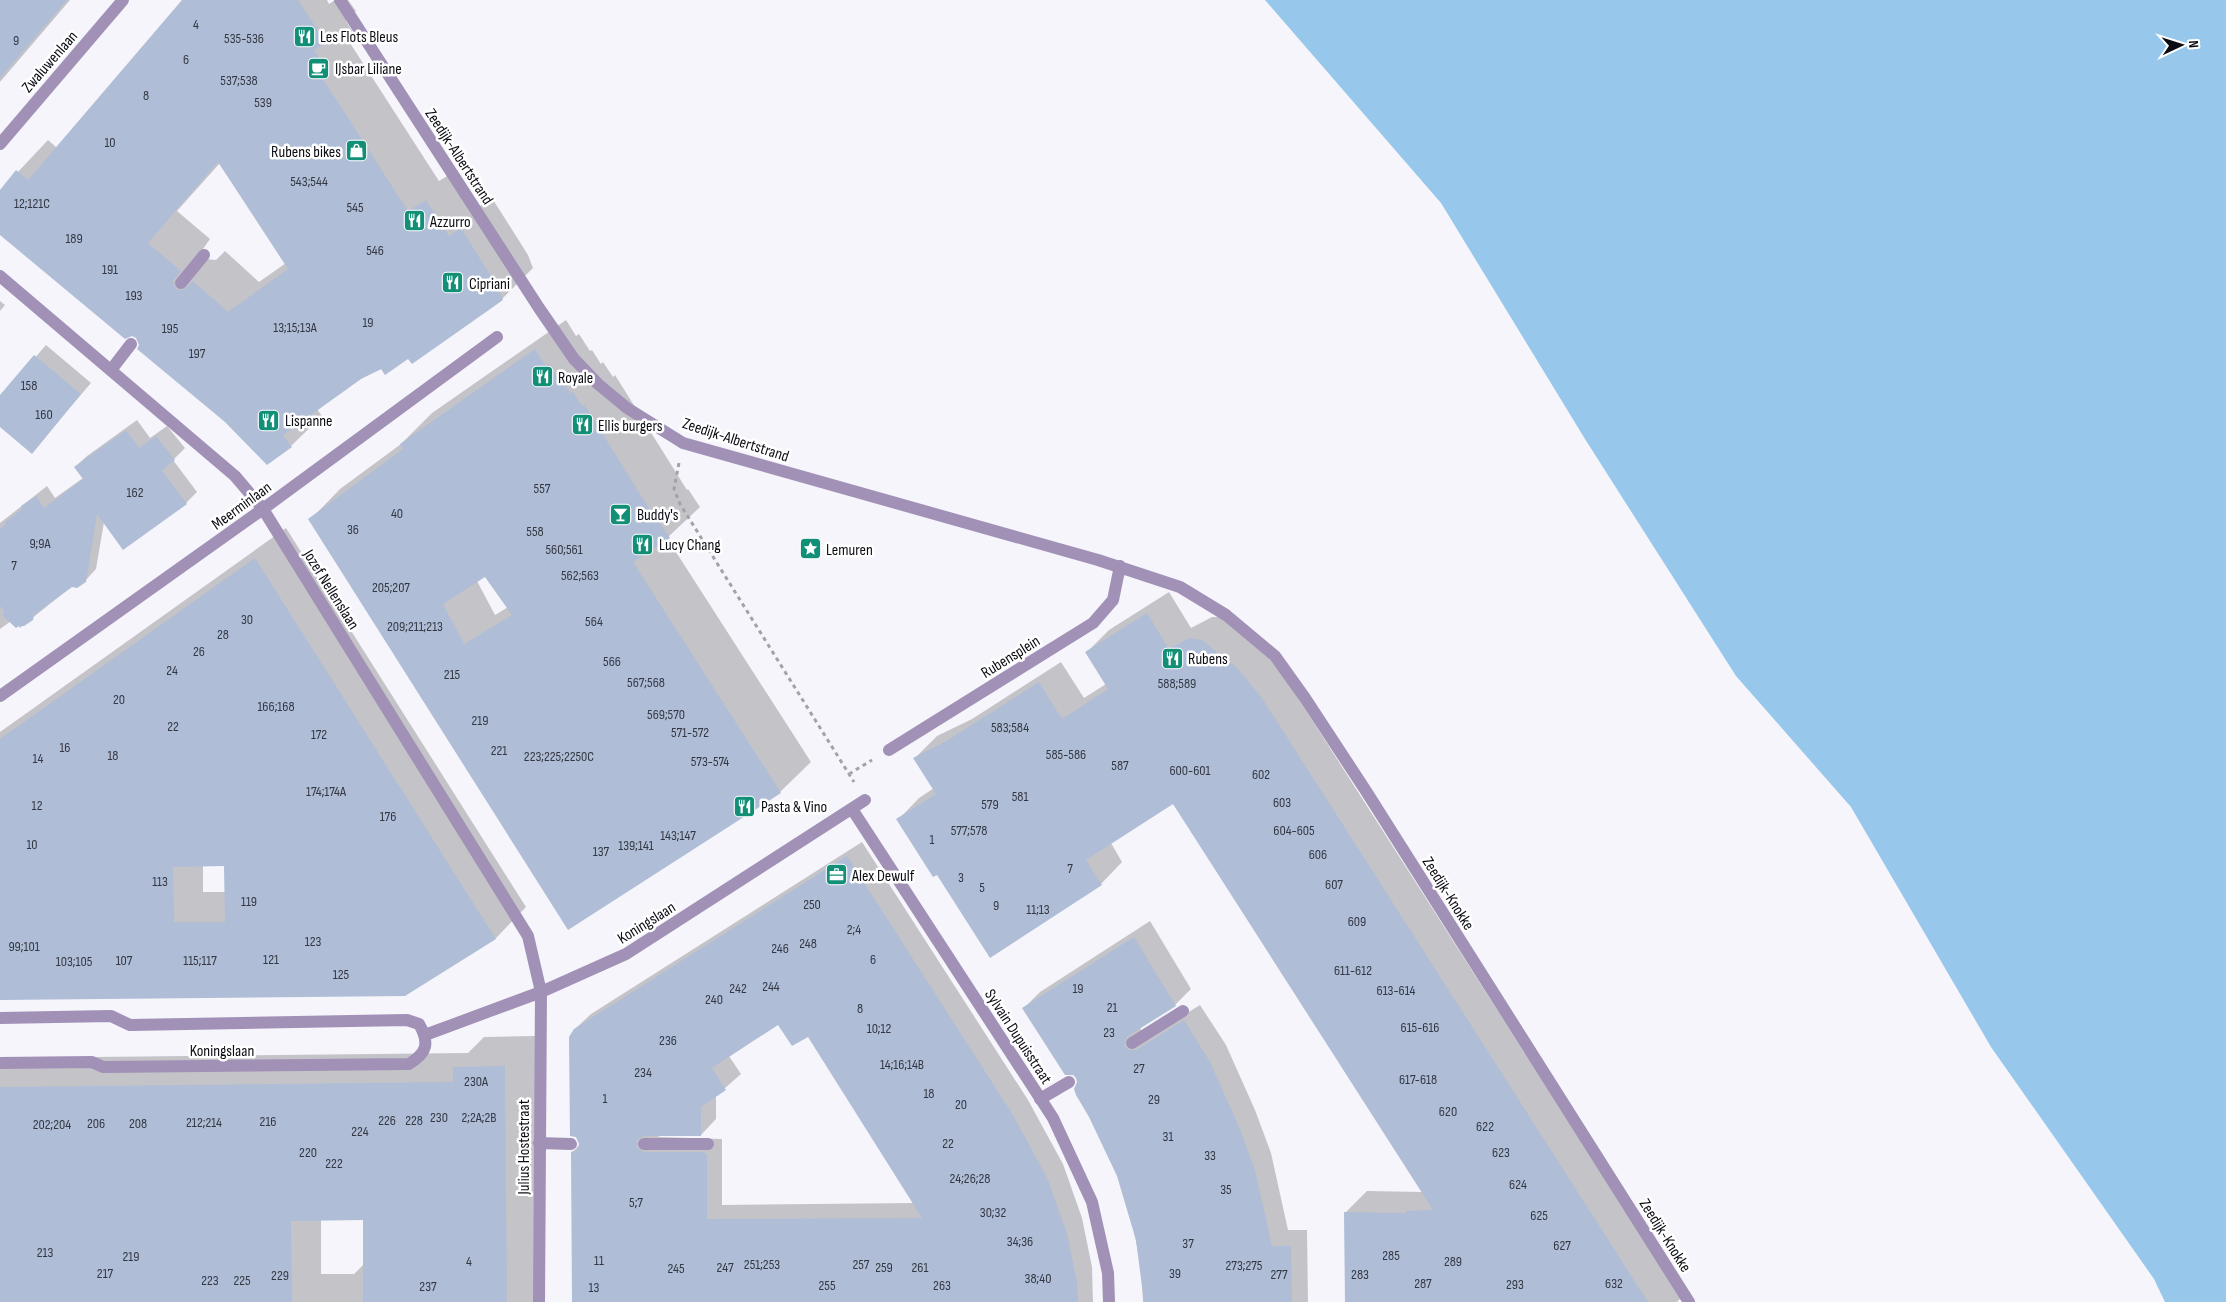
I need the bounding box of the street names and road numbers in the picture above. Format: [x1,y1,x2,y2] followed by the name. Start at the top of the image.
[18,27,82,97] street label: Zwaluwenlaan
[421,105,497,208] street label: Zeedijk-Albertstrand
[680,414,791,467] street label: Zeedijk-Albertstrand
[208,478,275,534] street label: Meerminlaan
[298,545,363,633] street label: Jozef Nellenslaan
[978,632,1044,683] street label: Rubensplein
[1418,854,1478,934] street label: Zeedijk-Knokke
[614,898,679,948] street label: Koningslaan
[980,986,1055,1088] street label: Sylvain Dupuisstraat
[190,1042,254,1061] street label: Koningslaan
[515,1099,534,1196] street label: Julius Hostestraat
[1635,1196,1695,1276] street label: Zeedijk-Knokke

